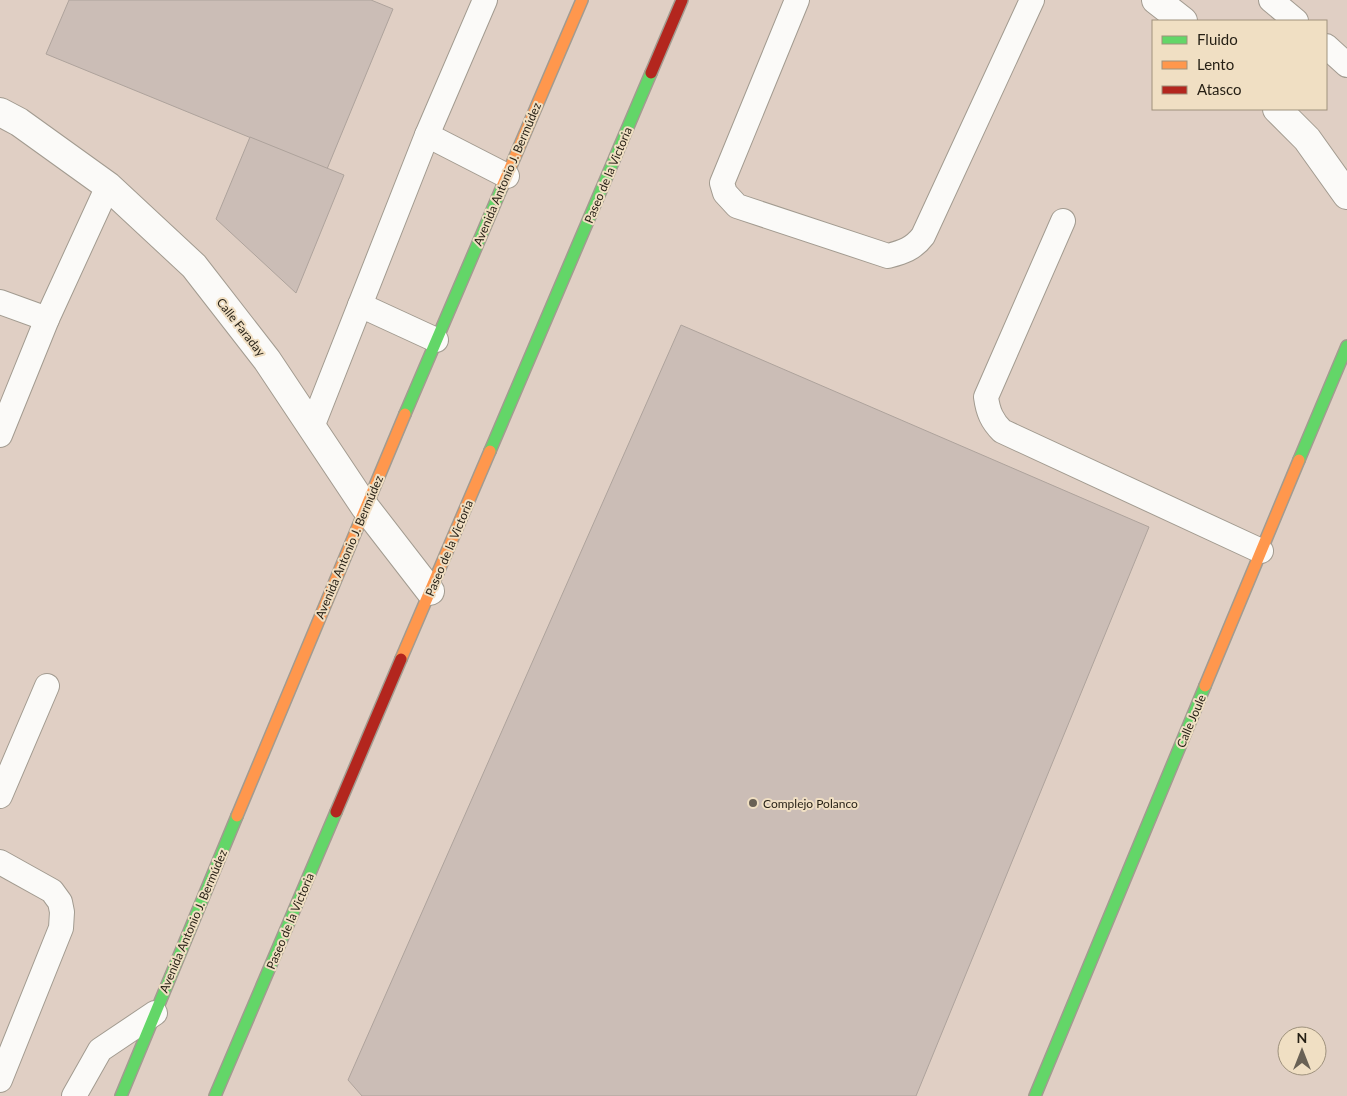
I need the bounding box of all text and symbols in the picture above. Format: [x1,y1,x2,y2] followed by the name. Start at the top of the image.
[1152,20,1327,110] legend
[1197,30,1238,48] text: Fluido
[1197,55,1234,73] text: Lento
[1197,80,1242,98] text: Atasco
[470,100,544,248] street label: Avenida Antonio J. Bermúdez
[581,125,635,225] street label: Paseo de la Victoria
[214,295,269,360] street label: Calle Faraday
[312,473,386,621] street label: Avenida Antonio J. Bermúdez
[422,498,476,598] street label: Paseo de la Victoria
[1173,692,1209,750] street label: Calle Joule
[763,796,858,811] place label: Complejo Polanco
[747,797,759,809] marker: Complejo Polanco
[156,847,230,995] street label: Avenida Antonio J. Bermúdez
[263,871,317,971] street label: Paseo de la Victoria
[1277,1026,1327,1076] north arrow
[1297,1029,1307,1046] text: N

